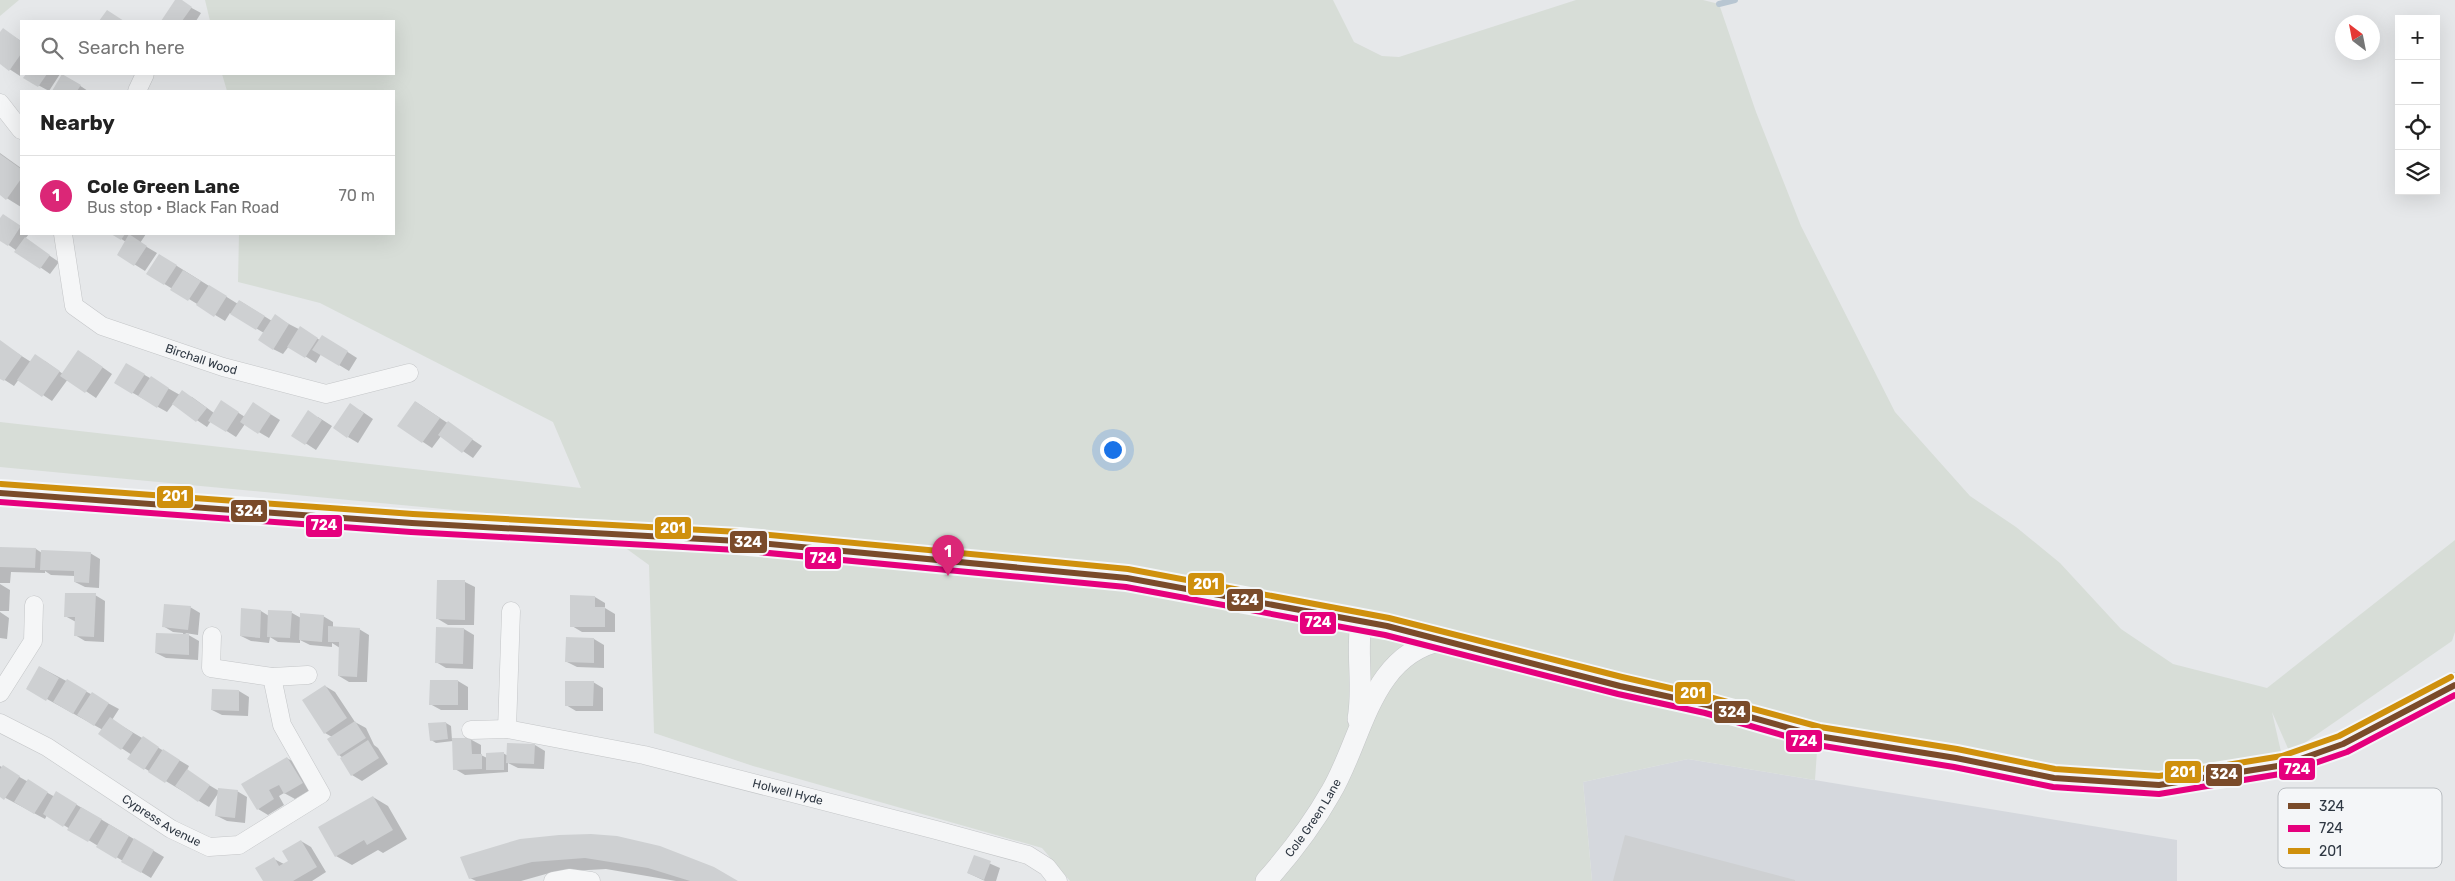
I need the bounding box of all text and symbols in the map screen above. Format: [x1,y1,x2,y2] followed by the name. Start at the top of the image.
[2335,15,2380,60] north arrow
[2395,15,2440,195] map controls
[2395,15,2440,60] button: +
[20,20,395,75] search box
[38,34,66,62] icon: search
[78,36,185,59] text: Search here
[2395,60,2440,105] button: −
[2395,105,2440,150] button: locate
[40,110,115,135] text: Nearby
[2395,150,2440,195] button: layers
[87,175,240,198] text: Cole Green Lane
[52,186,60,205] text: 1
[338,186,375,205] text: 70 m
[87,198,279,217] text: Bus stop · Black Fan Road
[164,341,239,377] street label: Birchall Wood
[1100,437,1126,463] your location
[156,485,194,509] line badge: 201
[162,488,188,505] text: 201
[230,499,268,523] line badge: 324
[235,503,263,520] text: 324
[305,514,343,538] line badge: 724
[654,516,692,540] line badge: 201
[311,517,338,534] text: 724
[660,520,686,537] text: 201
[729,530,768,554] line badge: 324
[734,534,762,551] text: 324
[932,535,964,576] pin: 1
[804,546,842,570] line badge: 724
[810,550,837,567] text: 724
[1187,572,1225,596] line badge: 201
[1193,576,1219,593] text: 201
[1226,588,1264,612] line badge: 324
[1231,592,1259,609] text: 324
[1299,611,1337,635] line badge: 724
[1305,614,1332,631] text: 724
[1674,681,1712,705] line badge: 201
[1680,685,1706,702] text: 201
[1713,700,1751,724] line badge: 324
[1718,704,1746,721] text: 324
[1785,729,1823,753] line badge: 724
[1791,733,1818,750] text: 724
[2278,757,2316,781] line badge: 724
[2164,760,2202,784] line badge: 201
[2284,761,2311,778] text: 724
[2205,763,2243,787] line badge: 324
[2170,764,2196,781] text: 201
[2210,766,2238,783] text: 324
[751,776,825,808] street label: Holwell Hyde
[1282,776,1344,860] street label: Cole Green Lane
[2278,788,2442,868] legend
[119,791,204,849] street label: Cypress Avenue
[2319,798,2344,815] text: 324
[2319,820,2343,837] text: 724
[2319,843,2342,860] text: 201

